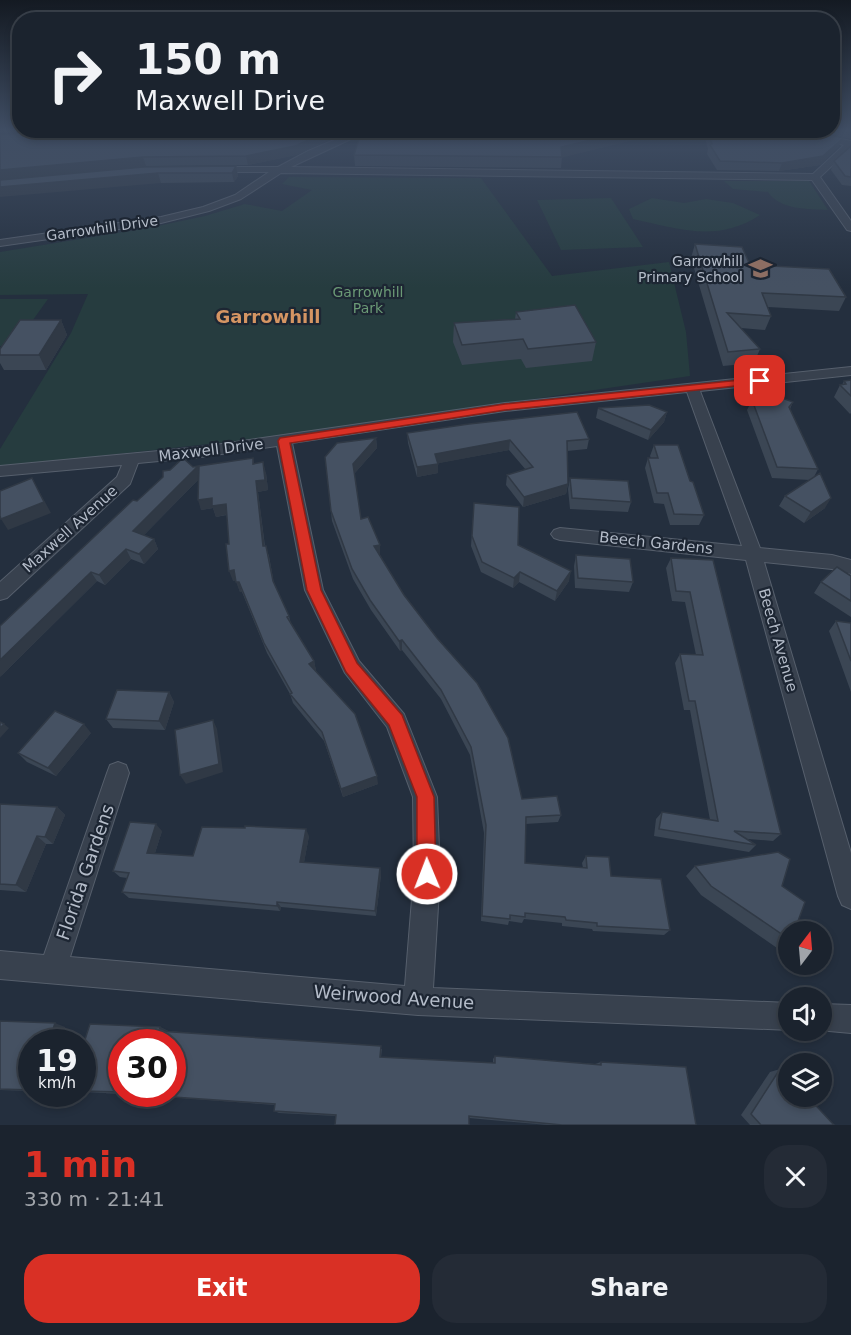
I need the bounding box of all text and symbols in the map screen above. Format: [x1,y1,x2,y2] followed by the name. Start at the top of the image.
[135,35,281,84] text: 150 m
[36,36,114,114] icon: right
[135,85,325,116] text: Maxwell Drive
[45,212,159,244] street label: Garrowhill Drive
[638,253,743,285] place label: Garrowhill Primary School
[748,256,774,282] school or university icon: Garrowhill Primary School
[333,284,403,316] park label: Garrowhill Park
[216,306,321,327] district label: Garrowhill
[734,355,785,406] pin
[743,364,776,397] icon: arrive
[157,435,265,465] street label: Maxwell Drive
[19,482,121,576] street label: Maxwell Avenue
[598,528,714,558] street label: Beech Gardens
[755,586,801,694] street label: Beech Avenue
[52,801,118,943] street label: Florida Gardens
[395,842,459,906] position arrow
[778,921,832,975] north arrow
[778,921,832,1107] map controls
[313,981,475,1013] street label: Weirwood Avenue
[778,987,832,1041] button: sound
[108,1029,186,1107] speed limit sign: 30
[36,1043,78,1078] text: 19
[778,1053,832,1107] button: layers
[38,1074,76,1092] text: km/h
[24,1144,137,1185] text: 1 min
[764,1145,827,1208] button: close
[24,1187,165,1211] text: 330 m · 21:41
[24,1254,420,1323] button: Exit
[432,1254,827,1323] button: Share

